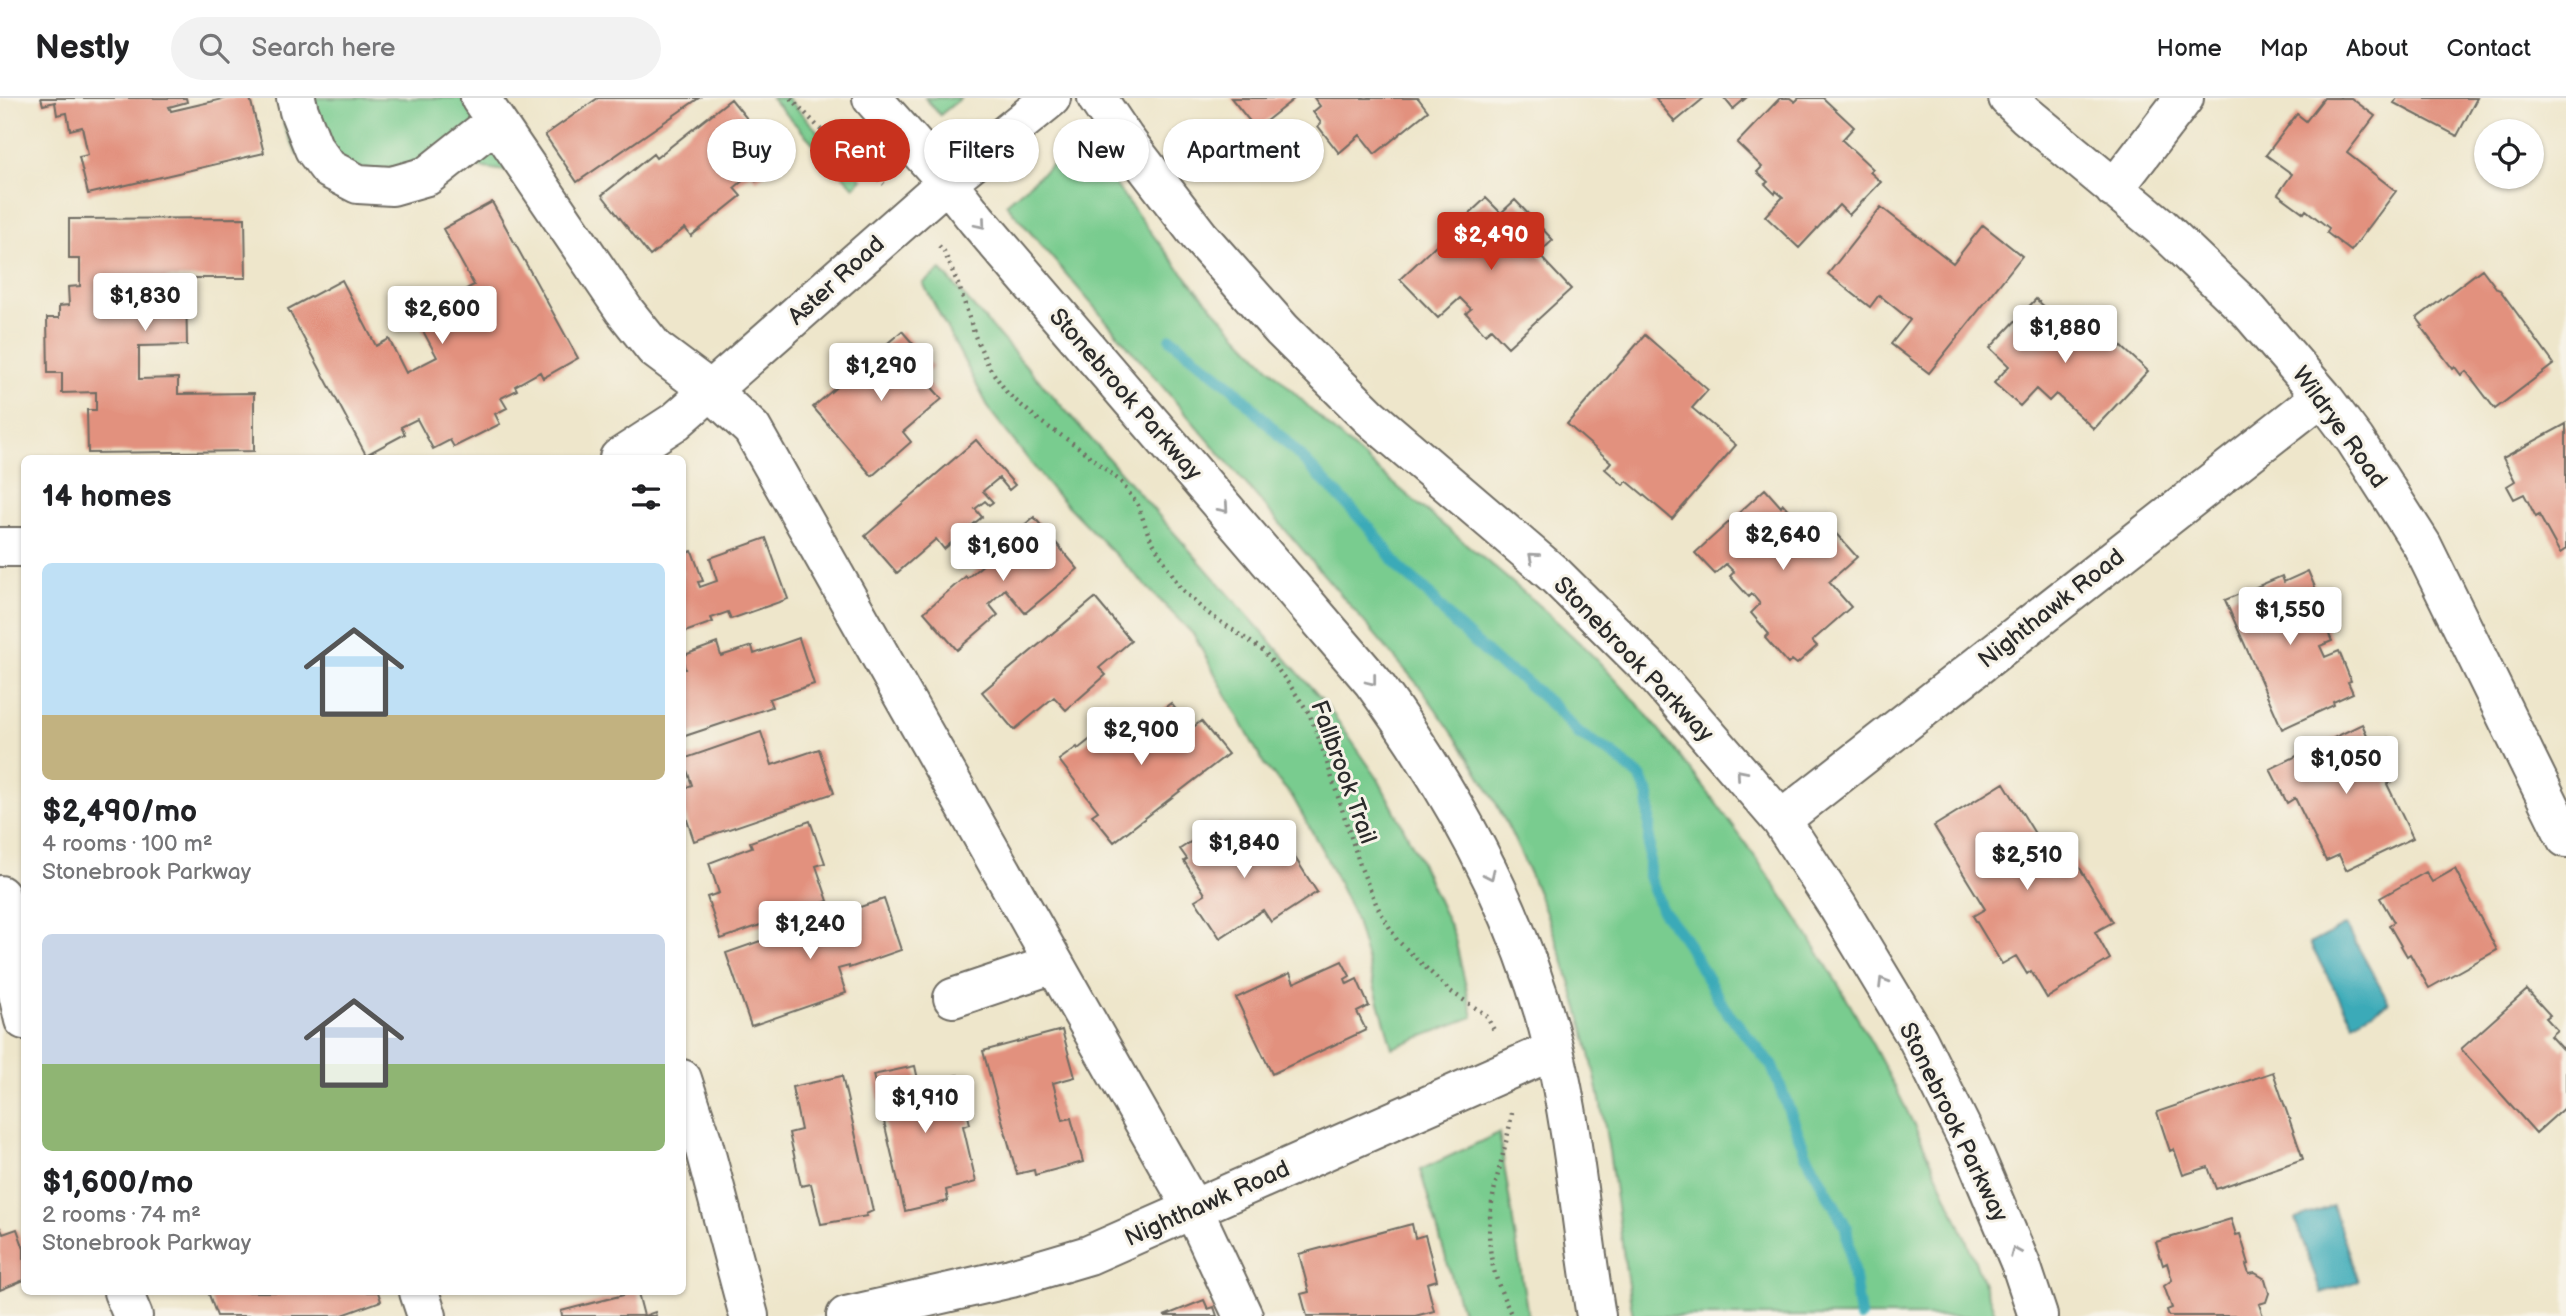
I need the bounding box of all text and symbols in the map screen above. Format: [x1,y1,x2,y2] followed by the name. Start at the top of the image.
[171,17,661,80] search box
[35,28,129,68] text: Nestly
[195,29,233,67] icon: search
[251,33,395,64] text: Search here
[2157,34,2222,63] text: Home
[2260,34,2308,63] text: Map
[2346,34,2408,63] text: About
[2446,34,2531,63] text: Contact
[707,119,796,182] chip: Buy
[810,119,910,182] chip: Rent
[924,119,1039,182] chip: Filters
[1053,119,1149,182] chip: New
[1163,119,1324,182] chip: Apartment
[2474,119,2544,189] map controls
[2474,119,2544,189] button: locate
[1434,212,1548,272] pin: $2,490
[972,217,985,229] one-way arrow
[1453,221,1529,249] text: $2,490
[782,230,891,331] street label: Aster Road
[88,274,202,333] pin: $1,830
[109,282,181,310] text: $1,830
[385,286,499,346] pin: $2,600
[404,295,480,323] text: $2,600
[1043,302,1208,486] street label: Stonebrook Parkway
[2008,306,2122,365] pin: $1,880
[2029,314,2101,342] text: $1,880
[824,344,938,403] pin: $1,290
[845,352,917,380] text: $1,290
[2286,361,2393,494] street label: Wildrye Road
[627,478,665,516] icon: filters
[42,479,171,515] text: 14 homes
[1216,500,1228,513] one-way arrow
[1726,512,1840,572] pin: $2,640
[1745,521,1821,549] text: $2,640
[946,524,1060,583] pin: $1,600
[967,532,1039,560] text: $1,600
[1972,542,2130,674] street label: Nighthawk Road
[1529,553,1542,565] one-way arrow
[1547,571,1720,748] street label: Stonebrook Parkway
[2233,588,2347,647] pin: $1,550
[2255,596,2325,624] text: $1,550
[291,609,417,735] icon: home
[1364,674,1377,686] one-way arrow
[1304,697,1383,848] street label: Fallbrook Trail
[1084,708,1198,767] pin: $2,900
[1103,716,1179,744] text: $2,900
[2289,736,2403,796] pin: $1,050
[2310,745,2382,773] text: $1,050
[1737,769,1749,782] one-way arrow
[42,794,197,830] text: $2,490/mo
[1187,820,1301,880] pin: $1,840
[1208,829,1280,857] text: $1,840
[42,830,213,858] text: 4 rooms · 100 m²
[1970,832,2084,892] pin: $2,510
[1991,841,2063,869] text: $2,510
[42,858,251,886] text: Stonebrook Parkway
[1482,868,1496,880] one-way arrow
[753,902,867,961] pin: $1,240
[775,910,845,938] text: $1,240
[1878,976,1891,989] one-way arrow
[291,980,417,1106] icon: home
[1893,1018,2014,1227] street label: Stonebrook Parkway
[868,1076,982,1135] pin: $1,910
[891,1084,959,1112] text: $1,910
[1120,1154,1294,1253] street label: Nighthawk Road
[42,1165,193,1201] text: $1,600/mo
[42,1201,201,1229] text: 2 rooms · 74 m²
[42,1229,251,1257] text: Stonebrook Parkway
[2009,1246,2023,1259] one-way arrow

